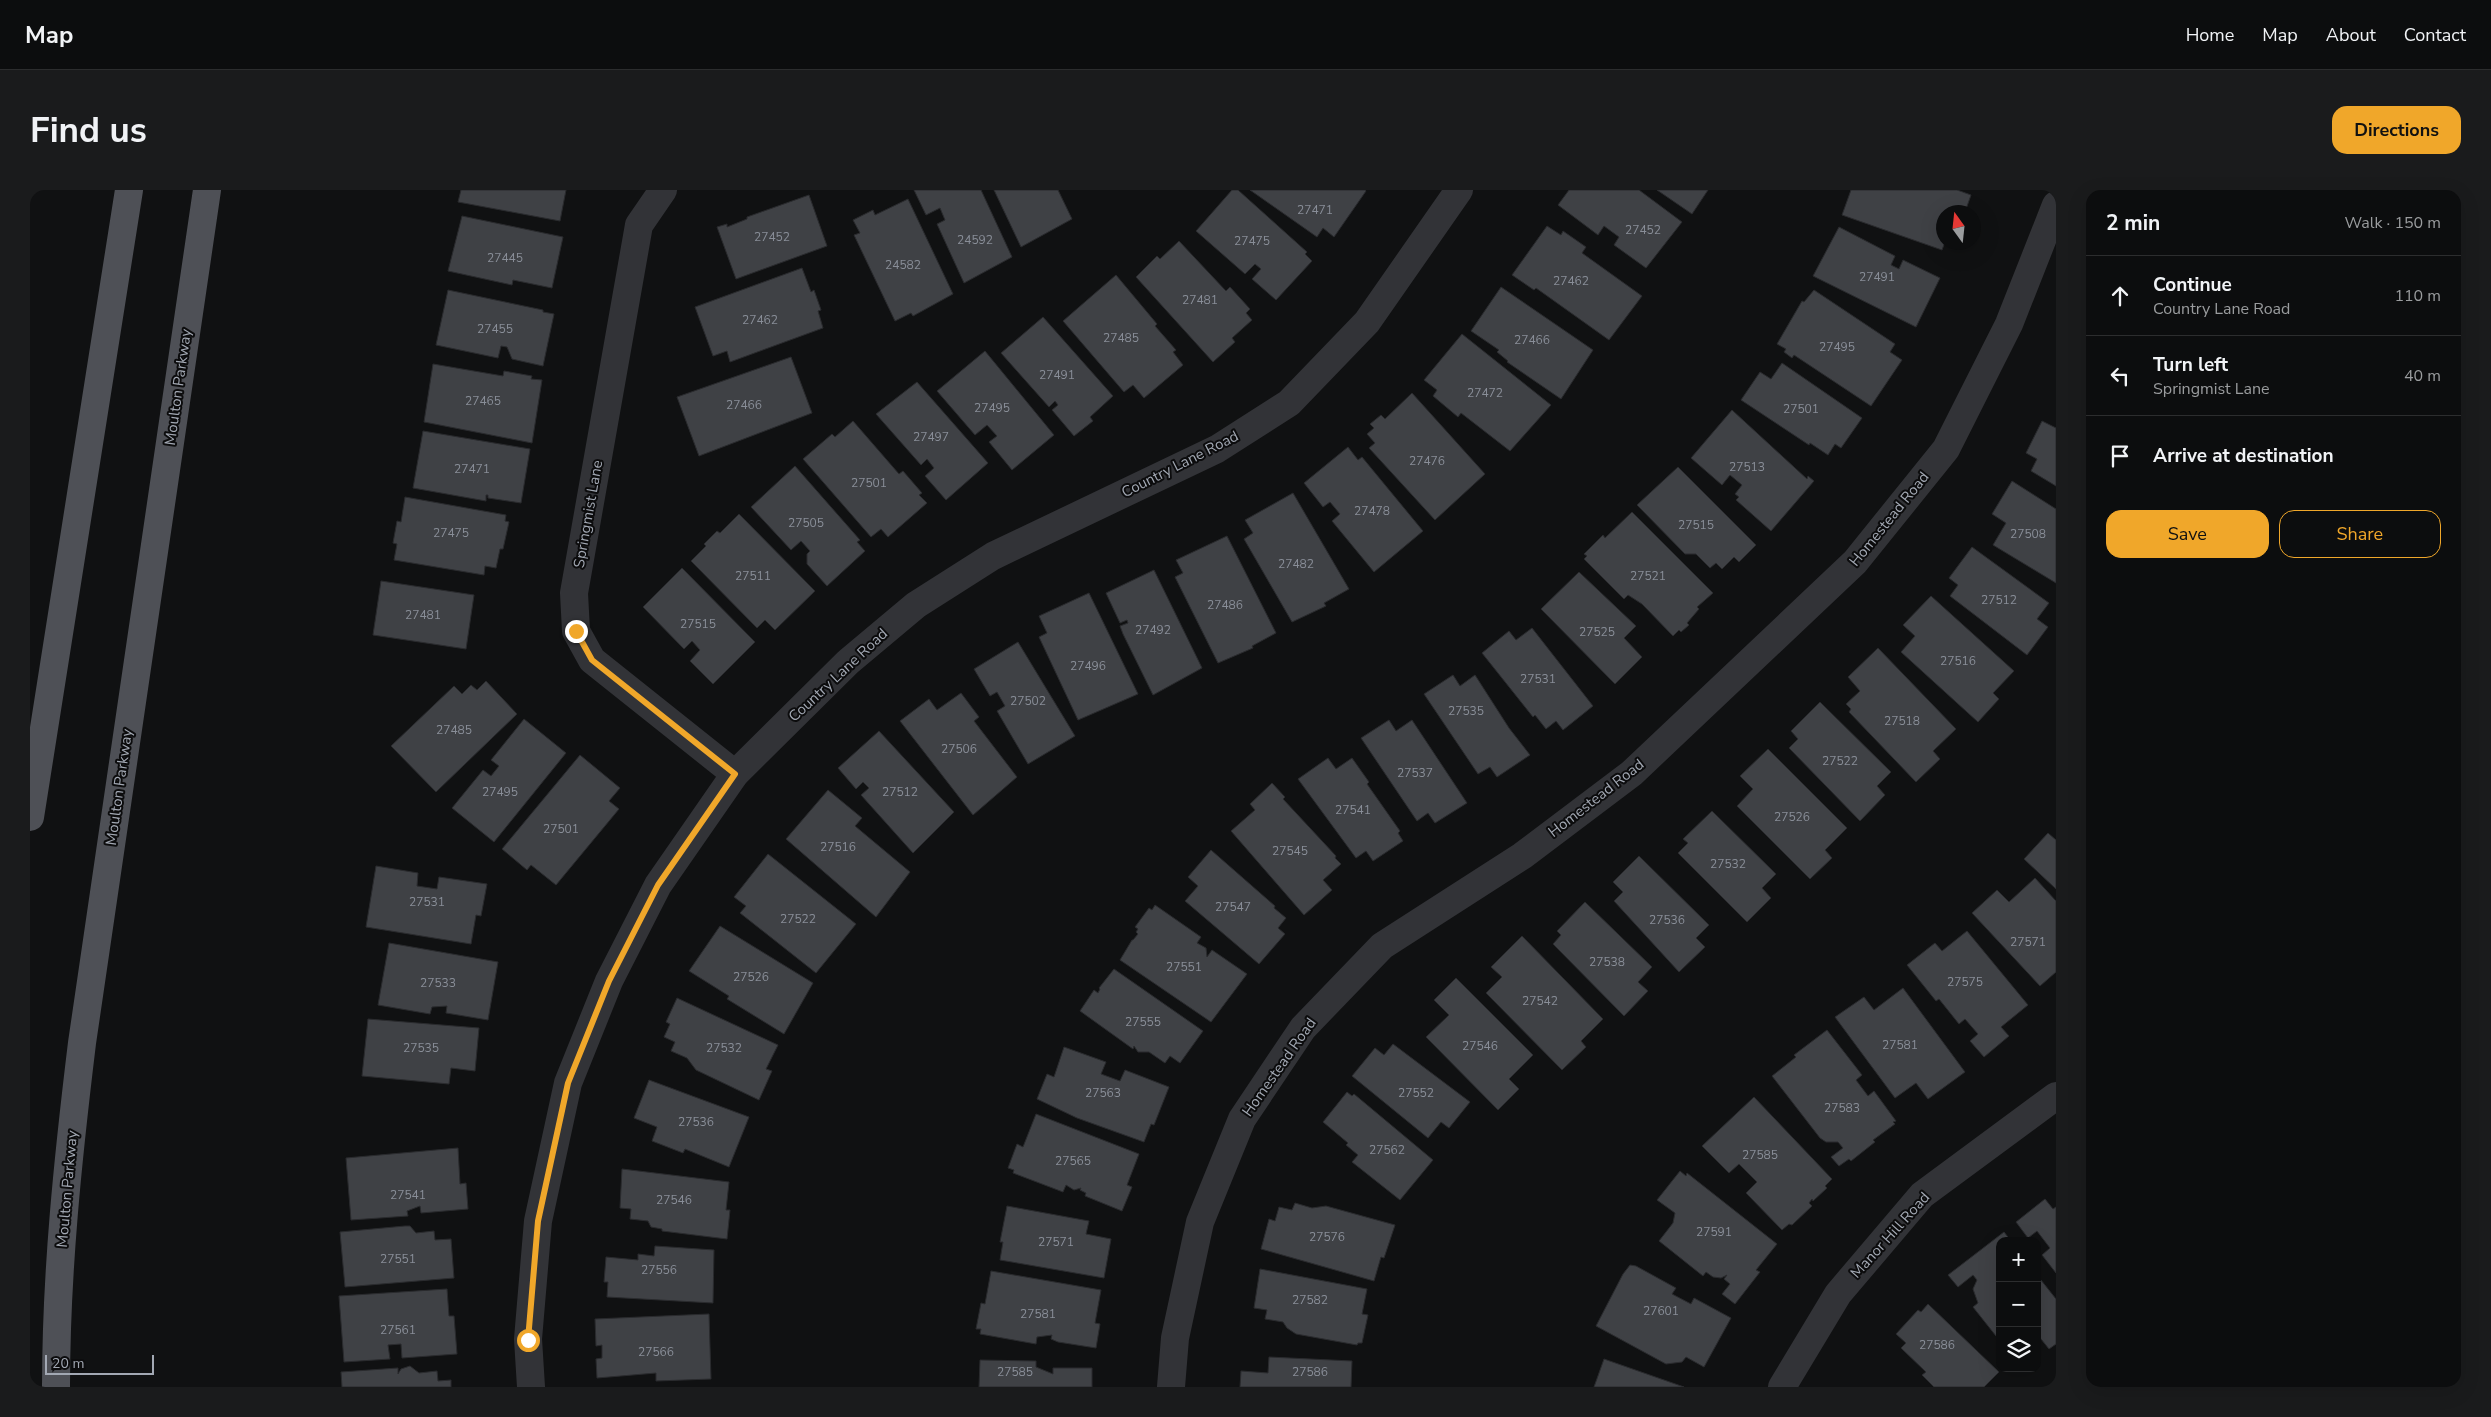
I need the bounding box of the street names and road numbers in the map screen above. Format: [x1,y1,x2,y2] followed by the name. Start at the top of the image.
[160,327,196,447] street label: Moulton Parkway
[1118,426,1242,502] street label: Country Lane Road
[569,458,607,570] street label: Springmist Lane
[1845,468,1933,570] street label: Homestead Road
[784,624,892,726] street label: Country Lane Road
[101,727,137,847] street label: Moulton Parkway
[1544,754,1648,842] street label: Homestead Road
[1237,1014,1321,1120] street label: Homestead Road
[52,1129,82,1248] street label: Moulton Parkway
[1846,1188,1934,1282] street label: Manor Hill Road

